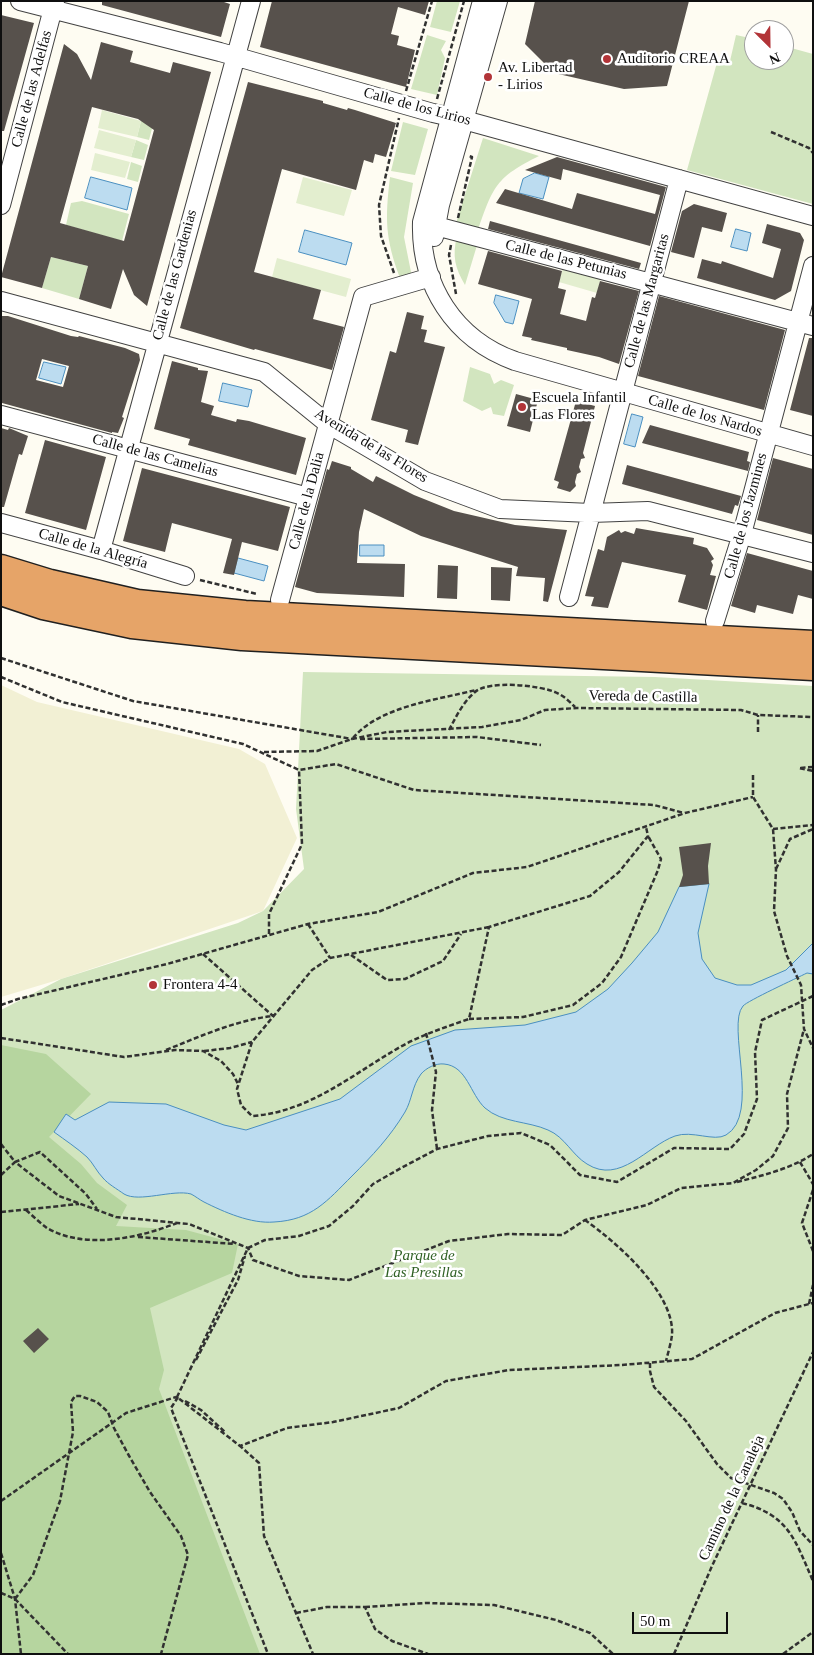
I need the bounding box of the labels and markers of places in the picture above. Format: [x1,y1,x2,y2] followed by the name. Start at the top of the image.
[617,50,730,68] place label: Auditorio CREAA
[601,53,613,65] marker: Auditorio CREAA
[498,59,573,94] place label: Av. Libertad - Lirios
[482,71,494,83] marker: Av. Libertad - Lirios
[532,389,627,424] place label: Escuela Infantil Las Flores
[516,401,528,413] marker: Escuela Infantil Las Flores
[163,976,238,994] place label: Frontera 4-4
[147,979,159,991] marker: Frontera 4-4

